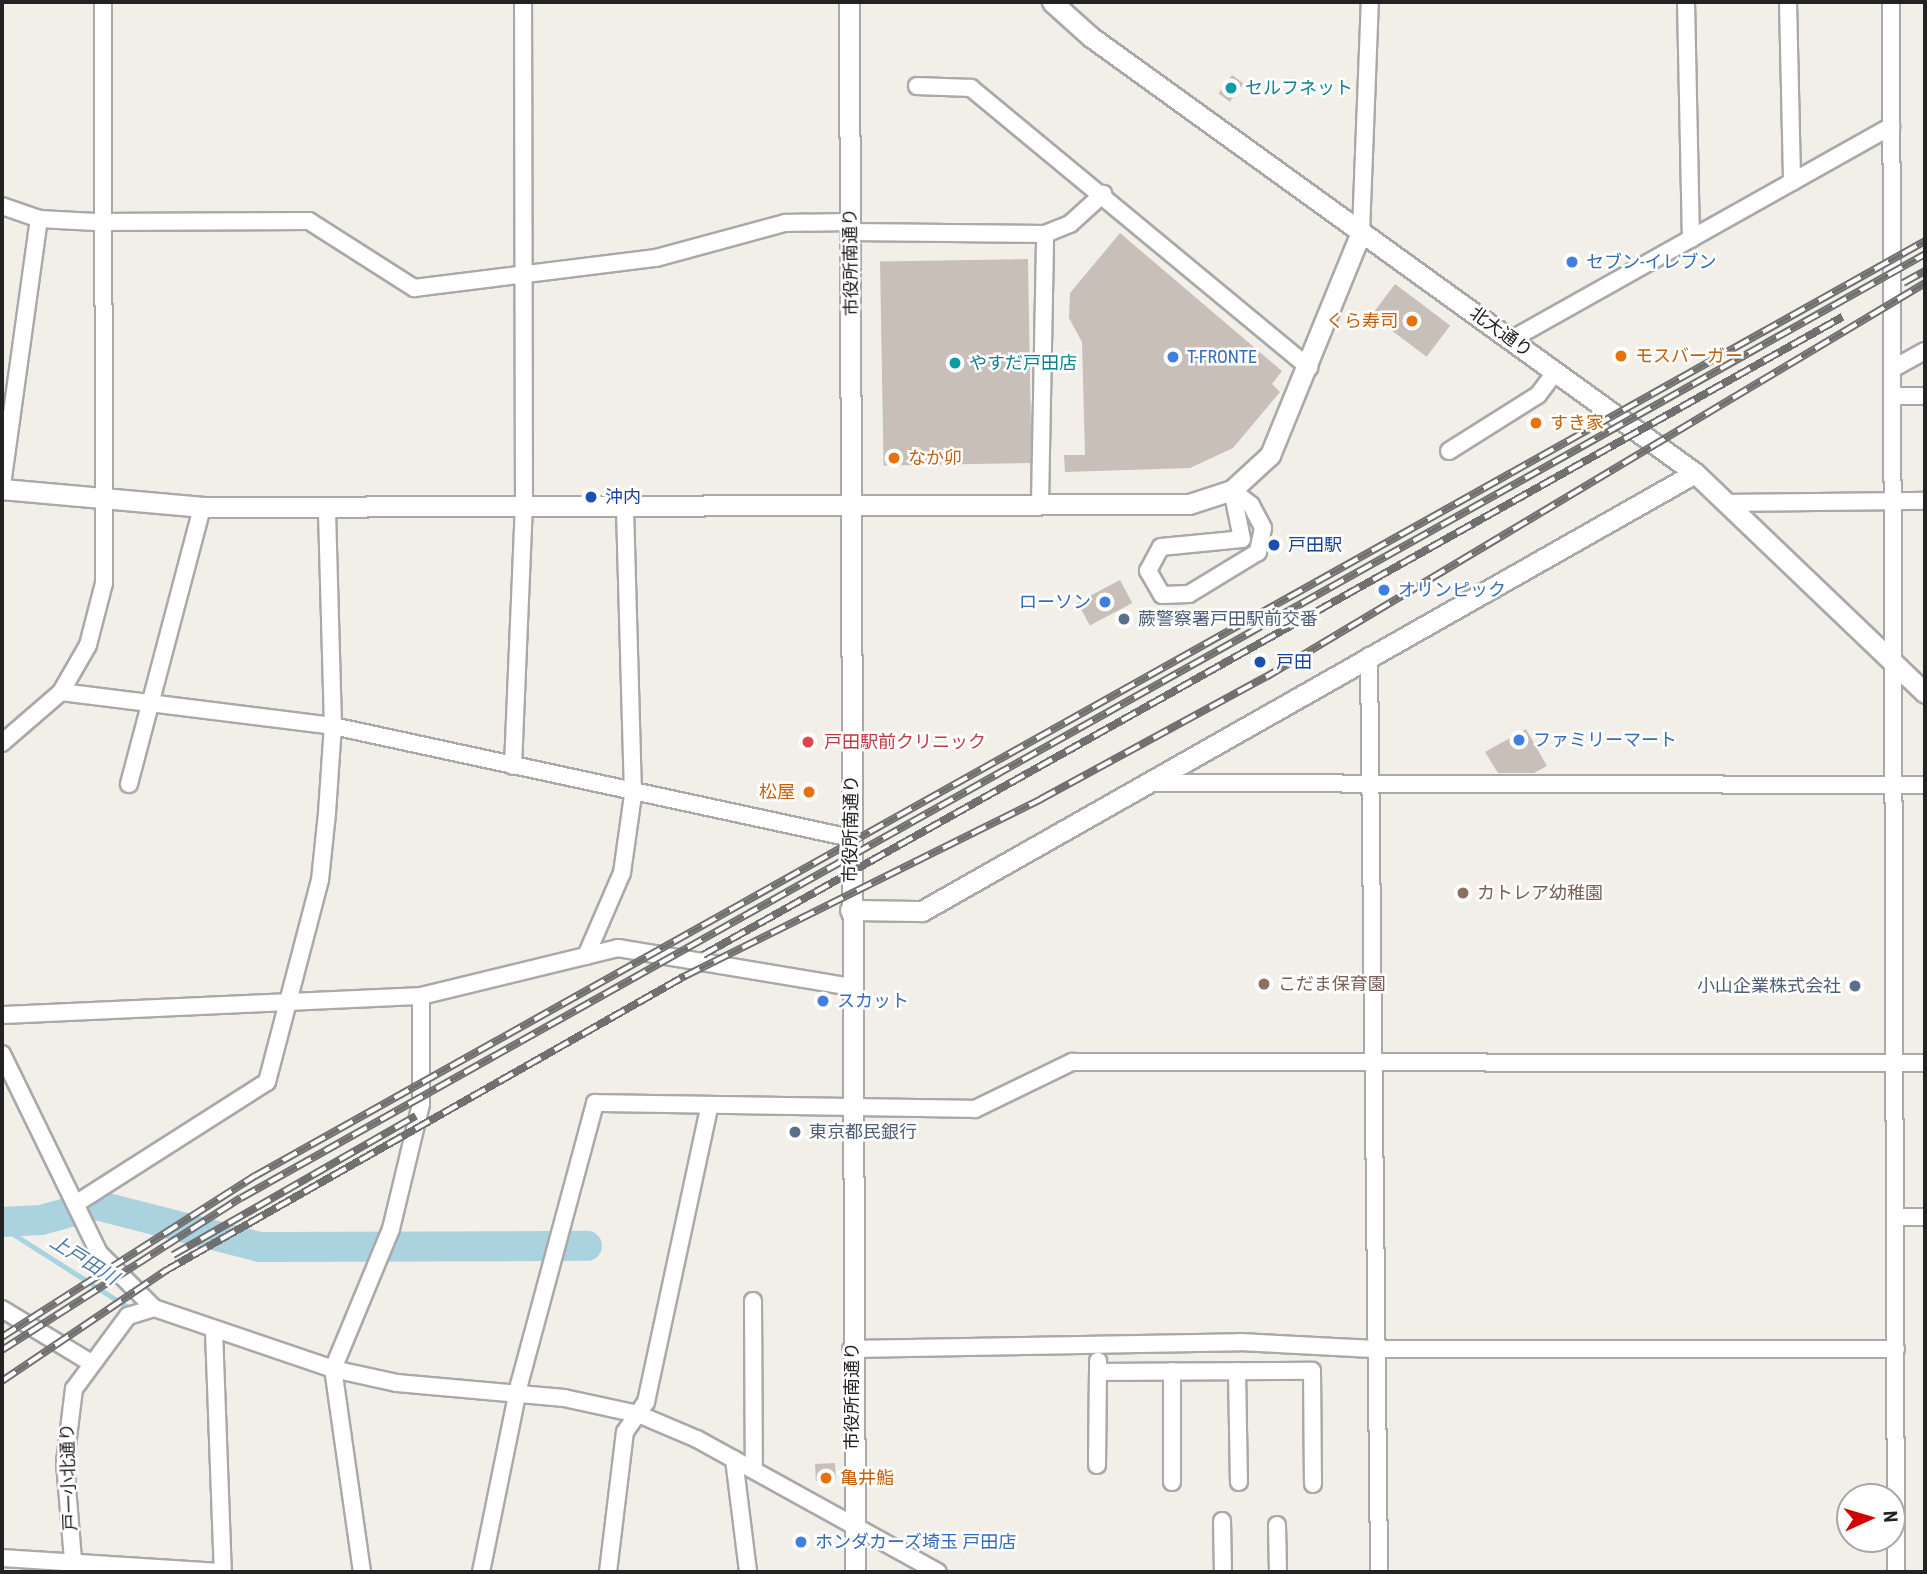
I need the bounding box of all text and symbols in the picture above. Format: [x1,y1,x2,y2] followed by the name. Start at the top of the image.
[1245,77,1353,99] place label: セルフネット
[1223,80,1239,96] marker: セルフネット
[839,208,863,316] street label: 市役所南通り
[1586,251,1716,273] place label: セブン-イレブン
[1564,254,1580,270] marker: セブン-イレブン
[1466,302,1536,362] street label: 北大通り
[1326,310,1398,332] place label: くら寿司
[1404,313,1420,329] marker: くら寿司
[1635,345,1743,367] place label: モスバーガー
[1187,346,1257,368] place label: T-FRONTE
[1613,348,1629,364] marker: モスバーガー
[1165,349,1181,365] marker: T-FRONTE
[969,352,1077,374] place label: やすだ戸田店
[947,355,963,371] marker: やすだ戸田店
[1550,412,1604,434] place label: すき家
[1528,415,1544,431] marker: すき家
[908,447,962,469] place label: なか卯
[886,450,902,466] marker: なか卯
[605,486,641,508] place label: 沖内
[583,489,599,505] marker: 沖内
[1288,534,1342,556] place label: 戸田駅
[1266,537,1282,553] marker: 戸田駅
[1398,579,1506,601] place label: オリンピック
[1376,582,1392,598] marker: オリンピック
[1019,591,1091,613] place label: ローソン
[1097,594,1113,610] marker: ローソン
[1138,608,1318,630] place label: 蕨警察署戸田駅前交番
[1116,611,1132,627] marker: 蕨警察署戸田駅前交番
[1276,651,1312,673] place label: 戸田
[1250,652,1270,672] marker: 戸田
[1533,729,1677,751] place label: ファミリーマート
[824,731,986,753] place label: 戸田駅前クリニック
[798,732,818,752] marker: 戸田駅前クリニック
[1511,732,1527,748] marker: ファミリーマート
[839,775,863,883] street label: 市役所南通り
[759,781,795,803] place label: 松屋
[801,784,817,800] marker: 松屋
[1477,882,1603,904] place label: カトレア幼稚園
[1455,885,1471,901] marker: カトレア幼稚園
[1278,973,1386,995] place label: こだま保育園
[1697,975,1841,997] place label: 小山企業株式会社
[1256,976,1272,992] marker: こだま保育園
[1847,978,1863,994] marker: 小山企業株式会社
[837,990,909,1012] place label: スカット
[815,993,831,1009] marker: スカット
[809,1121,917,1143] place label: 東京都民銀行
[787,1124,803,1140] marker: 東京都民銀行
[46,1230,122,1290] water label: 上戸田川
[841,1342,863,1450] street label: 市役所南通り
[56,1423,82,1531] street label: 戸一小北通り
[840,1467,894,1489] place label: 亀井鮨
[818,1470,834,1486] marker: 亀井鮨
[1836,1483,1906,1553] north arrow
[1879,1510,1902,1523] text: N
[815,1531,1017,1553] place label: ホンダカーズ埼玉 戸田店
[793,1534,809,1550] marker: ホンダカーズ埼玉 戸田店

